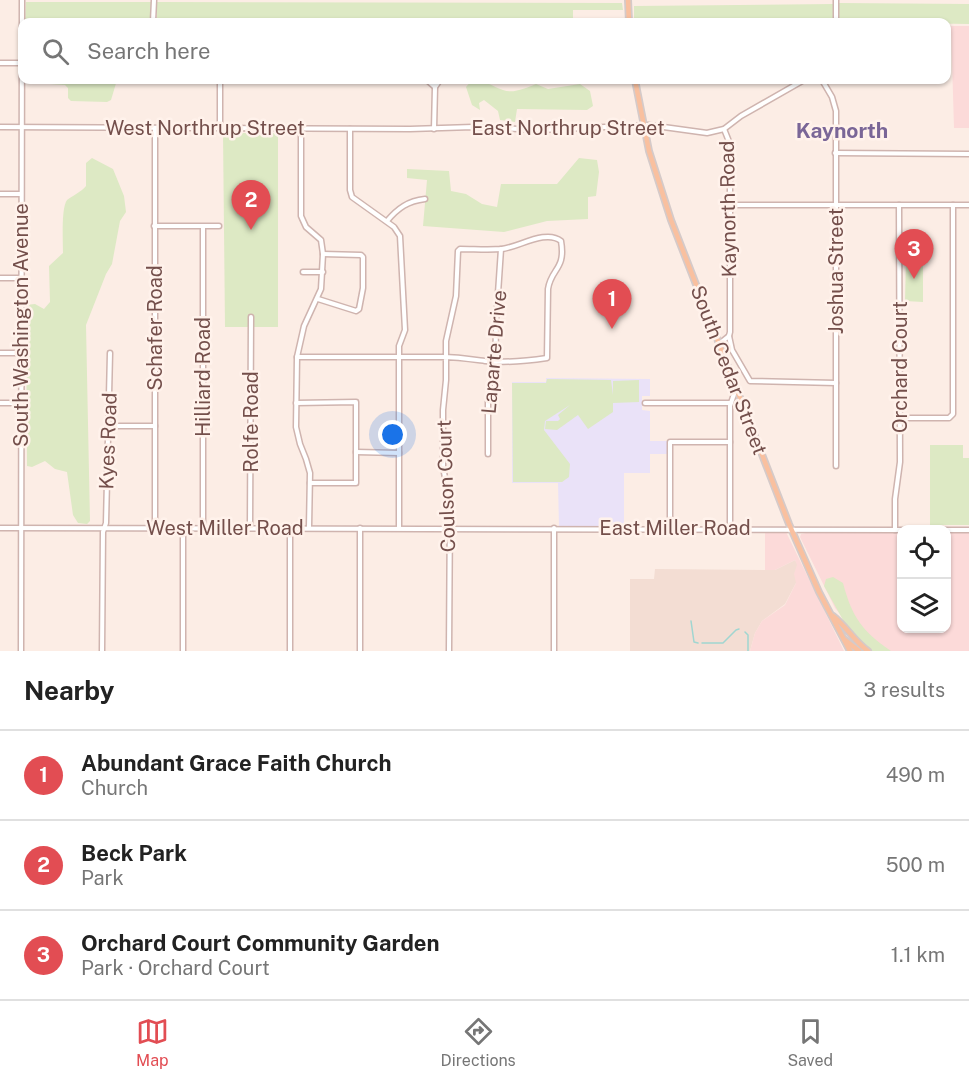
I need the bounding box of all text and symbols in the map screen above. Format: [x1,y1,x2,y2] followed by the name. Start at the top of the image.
[18,18,951,84] search box
[39,35,72,68] icon: search
[87,38,211,64] text: Search here
[105,116,305,140] street label: West Northrup Street
[471,116,665,140] street label: East Northrup Street
[796,118,888,143] district label: Kaynorth
[715,140,741,278] street label: Kaynorth Road
[232,180,270,230] pin: 2
[9,203,33,447] street label: South Washington Avenue
[824,208,848,334] street label: Joshua Street
[894,230,934,279] pin: 3
[143,265,167,391] street label: Schafer Road
[592,280,632,329] pin: 1
[686,282,772,458] street label: South Cedar Street
[477,289,511,415] street label: Laparte Drive
[888,301,912,433] street label: Orchard Court
[191,317,215,437] street label: Hilliard Road
[239,371,263,473] street label: Rolfe Road
[94,392,122,490] street label: Kyes Road
[432,419,460,553] street label: Coulson Court
[378,420,407,449] your location
[146,516,304,540] street label: West Miller Road
[599,516,751,540] street label: East Miller Road
[897,525,951,633] map controls
[897,525,951,579] button: locate
[897,579,951,633] button: layers
[24,675,114,706] text: Nearby
[864,678,945,702] text: 3 results
[81,750,391,776] text: Abundant Grace Faith Church
[39,763,48,787] text: 1
[886,763,945,787] text: 490 m
[81,776,148,800] text: Church
[81,840,187,866] text: Beck Park
[37,853,50,877] text: 2
[886,853,945,877] text: 500 m
[81,866,124,890] text: Park
[81,930,440,956] text: Orchard Court Community Garden
[37,943,50,967] text: 3
[891,943,945,967] text: 1.1 km
[81,956,270,980] text: Park · Orchard Court
[136,1015,169,1070] tab: Map
[441,1015,516,1070] tab: Directions
[787,1015,833,1070] tab: Saved

